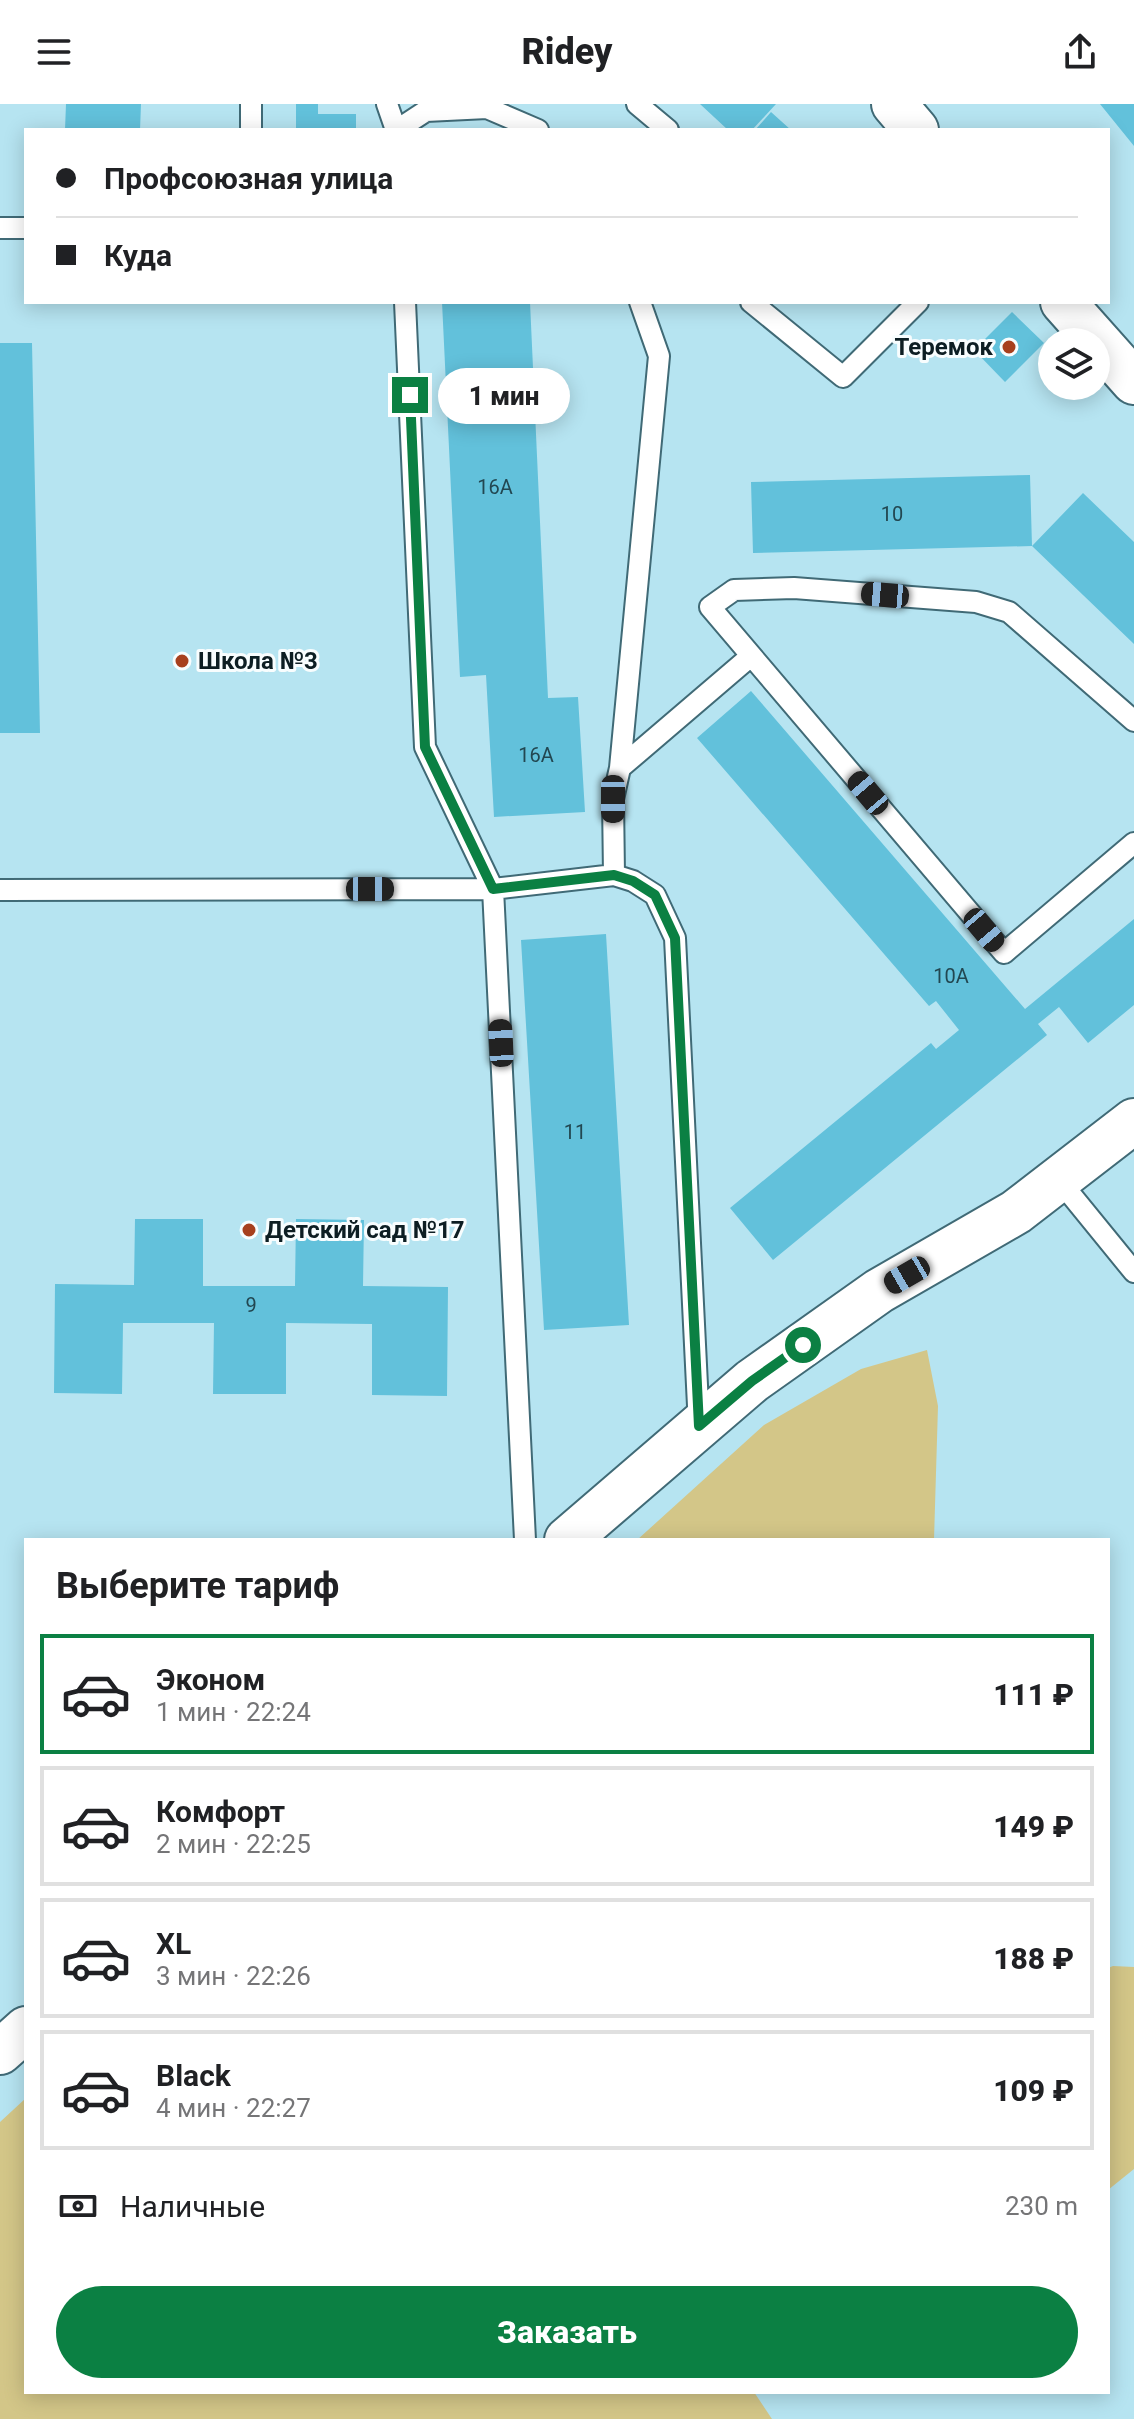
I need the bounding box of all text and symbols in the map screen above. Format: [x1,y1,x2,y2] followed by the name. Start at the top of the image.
[32,30,76,74] icon: menu
[1058,30,1102,74] icon: share
[522,31,612,73] text: Ridey
[104,161,393,196] text: Профсоюзная улица
[104,238,172,273] text: Куда
[1038,328,1110,400] map controls
[1038,328,1110,400] button: layers
[895,333,993,361] place label: Теремок
[1000,338,1018,356] marker: Теремок
[438,367,570,423] callout: 1 мин
[392,377,428,413] route end
[469,381,539,411] text: 1 мин
[477,475,513,499] house number: 16А
[881,502,903,526] house number: 10
[860,581,910,609] car
[198,647,318,675] place label: Школа №3
[173,652,191,670] marker: Школа №3
[518,743,554,767] house number: 16А
[843,767,893,819] car
[601,775,625,823] car
[346,877,394,901] car
[959,904,1009,956] car
[933,964,969,988] house number: 10А
[488,1018,514,1068] car
[564,1120,586,1144] house number: 11
[265,1216,465,1244] place label: Детский сад №17
[240,1221,258,1239] marker: Детский сад №17
[880,1253,934,1297] car
[245,1293,257,1317] house number: 9
[785,1327,821,1363] route start
[56,1565,339,1607] text: Выберите тариф
[60,1658,132,1730] icon: car
[156,1662,265,1697] text: Эконом
[993,1677,1074,1712] text: 111 ₽
[156,1697,311,1727] text: 1 мин · 22:24
[60,1790,132,1862] icon: car
[156,1794,285,1829] text: Комфорт
[993,1809,1074,1844] text: 149 ₽
[156,1829,311,1859] text: 2 мин · 22:25
[60,1922,132,1994] icon: car
[156,1926,191,1961] text: XL
[993,1941,1074,1976] text: 188 ₽
[156,1961,311,1991] text: 3 мин · 22:26
[60,2054,132,2126] icon: car
[156,2058,231,2093] text: Black
[993,2073,1074,2108] text: 109 ₽
[156,2093,311,2123] text: 4 мин · 22:27
[56,2184,100,2228] icon: cash
[120,2189,265,2224] text: Наличные
[1005,2191,1078,2221] text: 230 m
[56,2286,1078,2378] button: Заказать

